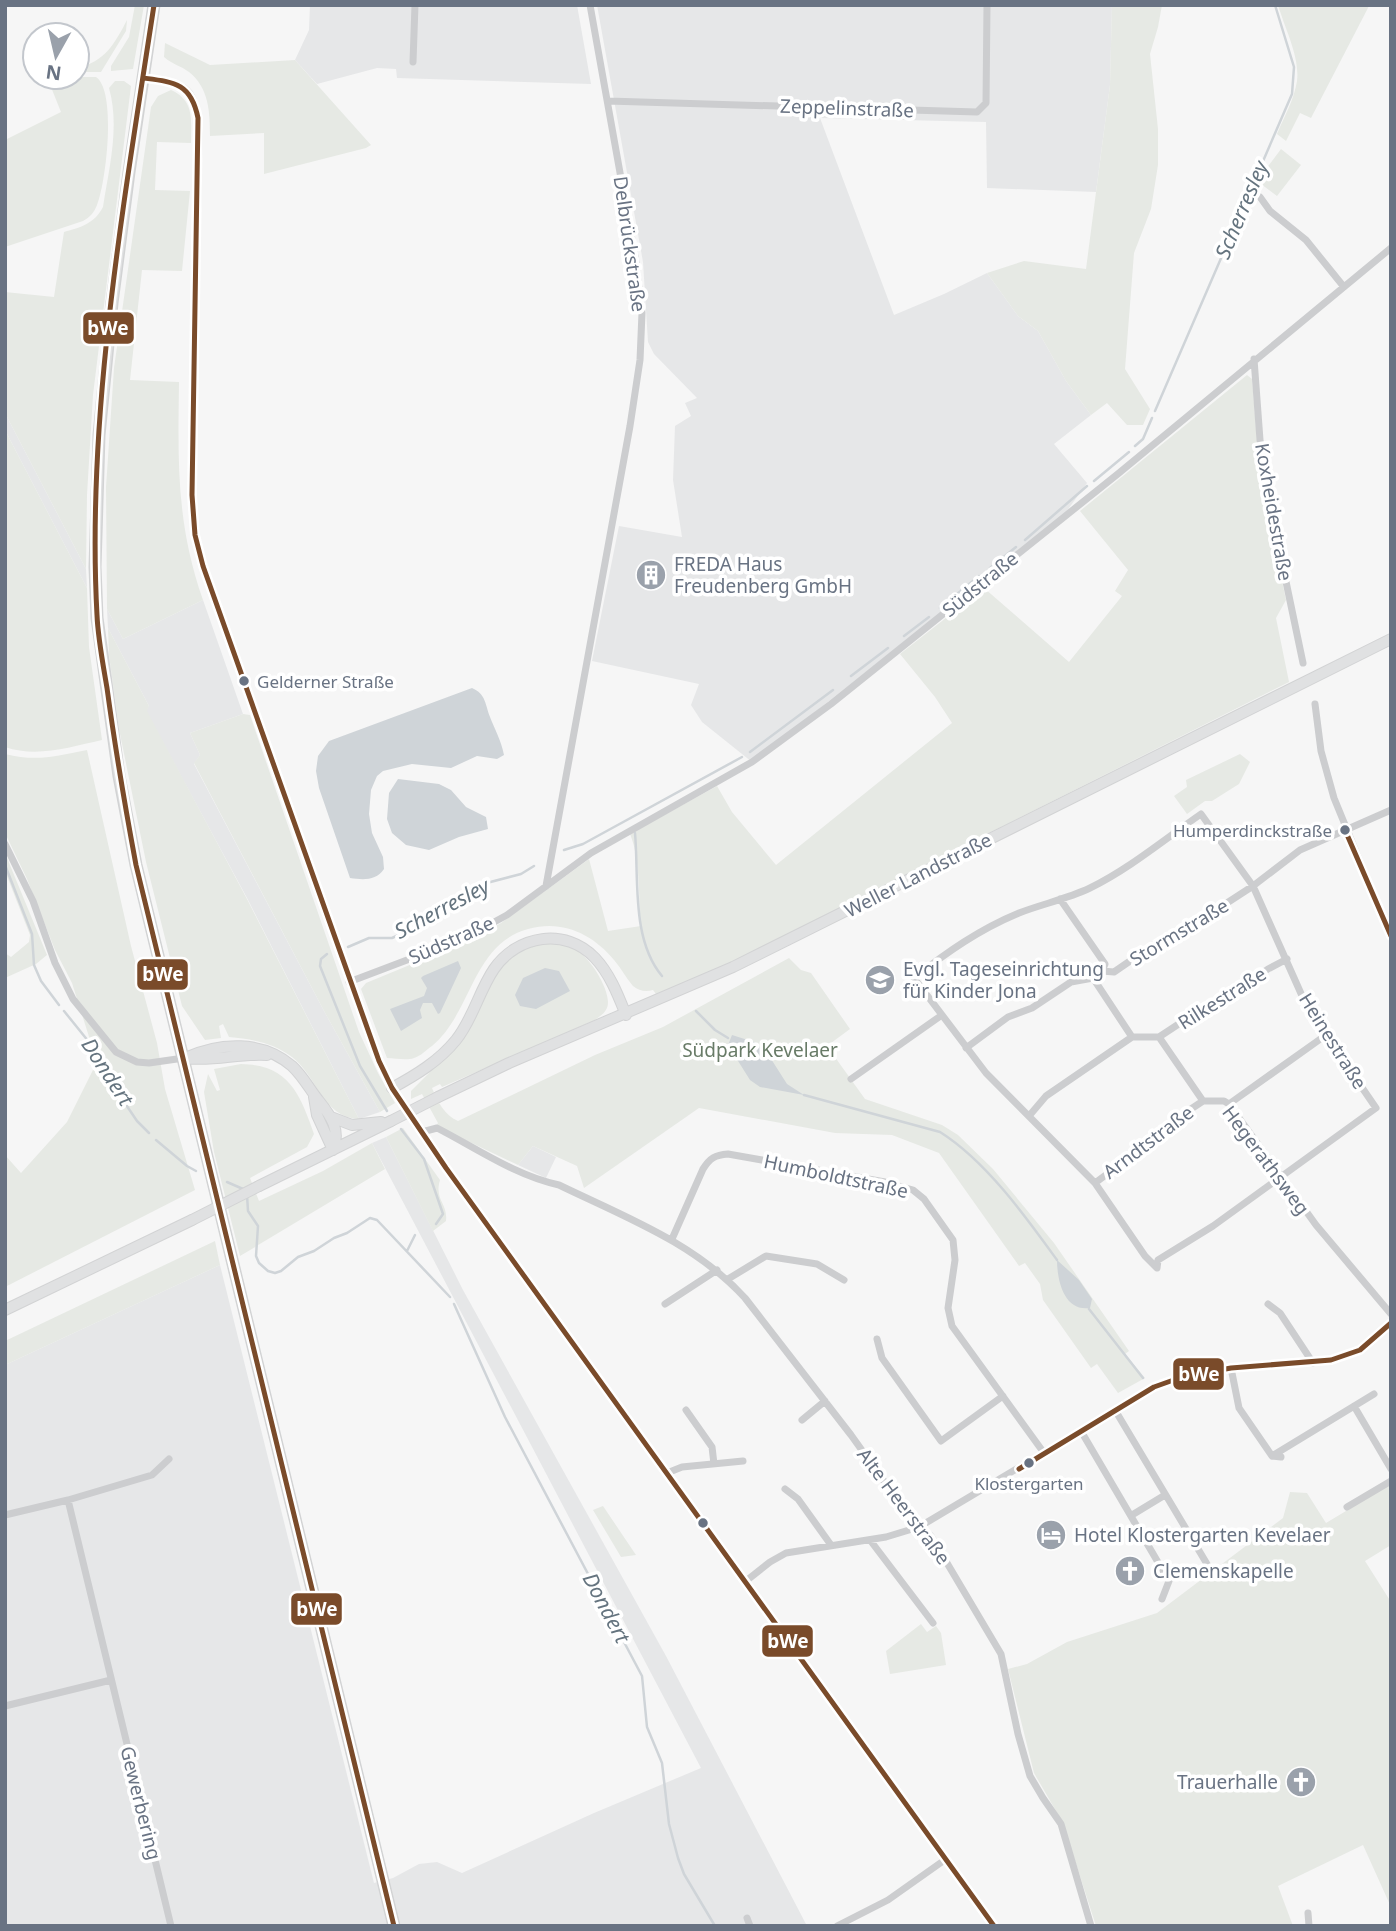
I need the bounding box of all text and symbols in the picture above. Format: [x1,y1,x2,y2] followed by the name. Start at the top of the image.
[21,21,91,91] north arrow
[44,59,63,87] text: N
[780,93,914,123] street label: Zeppelinstraße
[1208,155,1275,263] water label: Scherresley
[608,174,652,314] street label: Delbrückstraße
[82,311,135,345] line badge: bWe
[87,315,129,341] text: bWe
[1249,441,1299,583] street label: Koxheidestraße
[937,545,1023,623] street label: Südstraße
[674,551,852,599] place label: FREDA Haus Freudenberg GmbH
[634,558,668,592] building icon: FREDA Haus Freudenberg GmbH
[257,670,394,693] place label: Gelderner Straße
[237,674,251,688] marker: Gelderner Straße
[1173,819,1332,842] place label: Humperdinckstraße
[1338,823,1352,837] marker: Humperdinckstraße
[840,827,996,923] street label: Weller Landstraße
[389,871,495,945] water label: Scherresley
[1125,892,1233,972] street label: Stormstraße
[404,910,498,970] street label: Südstraße
[903,956,1104,1004] place label: Evgl. Tageseinrichtung für Kinder Jona
[136,958,189,991] line badge: bWe
[142,961,184,987] text: bWe
[1173,961,1271,1035] street label: Rilkestraße
[863,963,897,997] school or university icon: Evgl. Tageseinrichtung für Kinder Jona
[1293,988,1373,1094] street label: Heinestraße
[75,1032,141,1112] water label: Dondert
[682,1037,838,1063] park label: Südpark Kevelaer
[1097,1099,1199,1185] street label: Arndtstraße
[1216,1100,1316,1220] street label: Hegerathsweg
[761,1148,911,1204] street label: Humboldtstraße
[1172,1357,1225,1391] line badge: bWe
[1178,1361,1220,1387] text: bWe
[852,1442,956,1570] street label: Alte Heerstraße
[1022,1456,1036,1470] marker: Klostergarten
[974,1472,1084,1495] place label: Klostergarten
[696,1516,710,1530] unlabelled marker
[1034,1518,1068,1552] hotel icon: Hotel Klostergarten Kevelaer
[1074,1522,1331,1548] place label: Hotel Klostergarten Kevelaer
[1113,1554,1147,1588] church icon: Clemenskapelle
[1153,1558,1294,1584] place label: Clemenskapelle
[577,1567,638,1649] water label: Dondert
[290,1592,343,1626] line badge: bWe
[296,1596,338,1622] text: bWe
[761,1624,814,1658] line badge: bWe
[767,1628,809,1654] text: bWe
[114,1743,168,1863] street label: Gewerbering
[1284,1765,1318,1799] church icon: Trauerhalle
[1177,1769,1278,1795] place label: Trauerhalle

